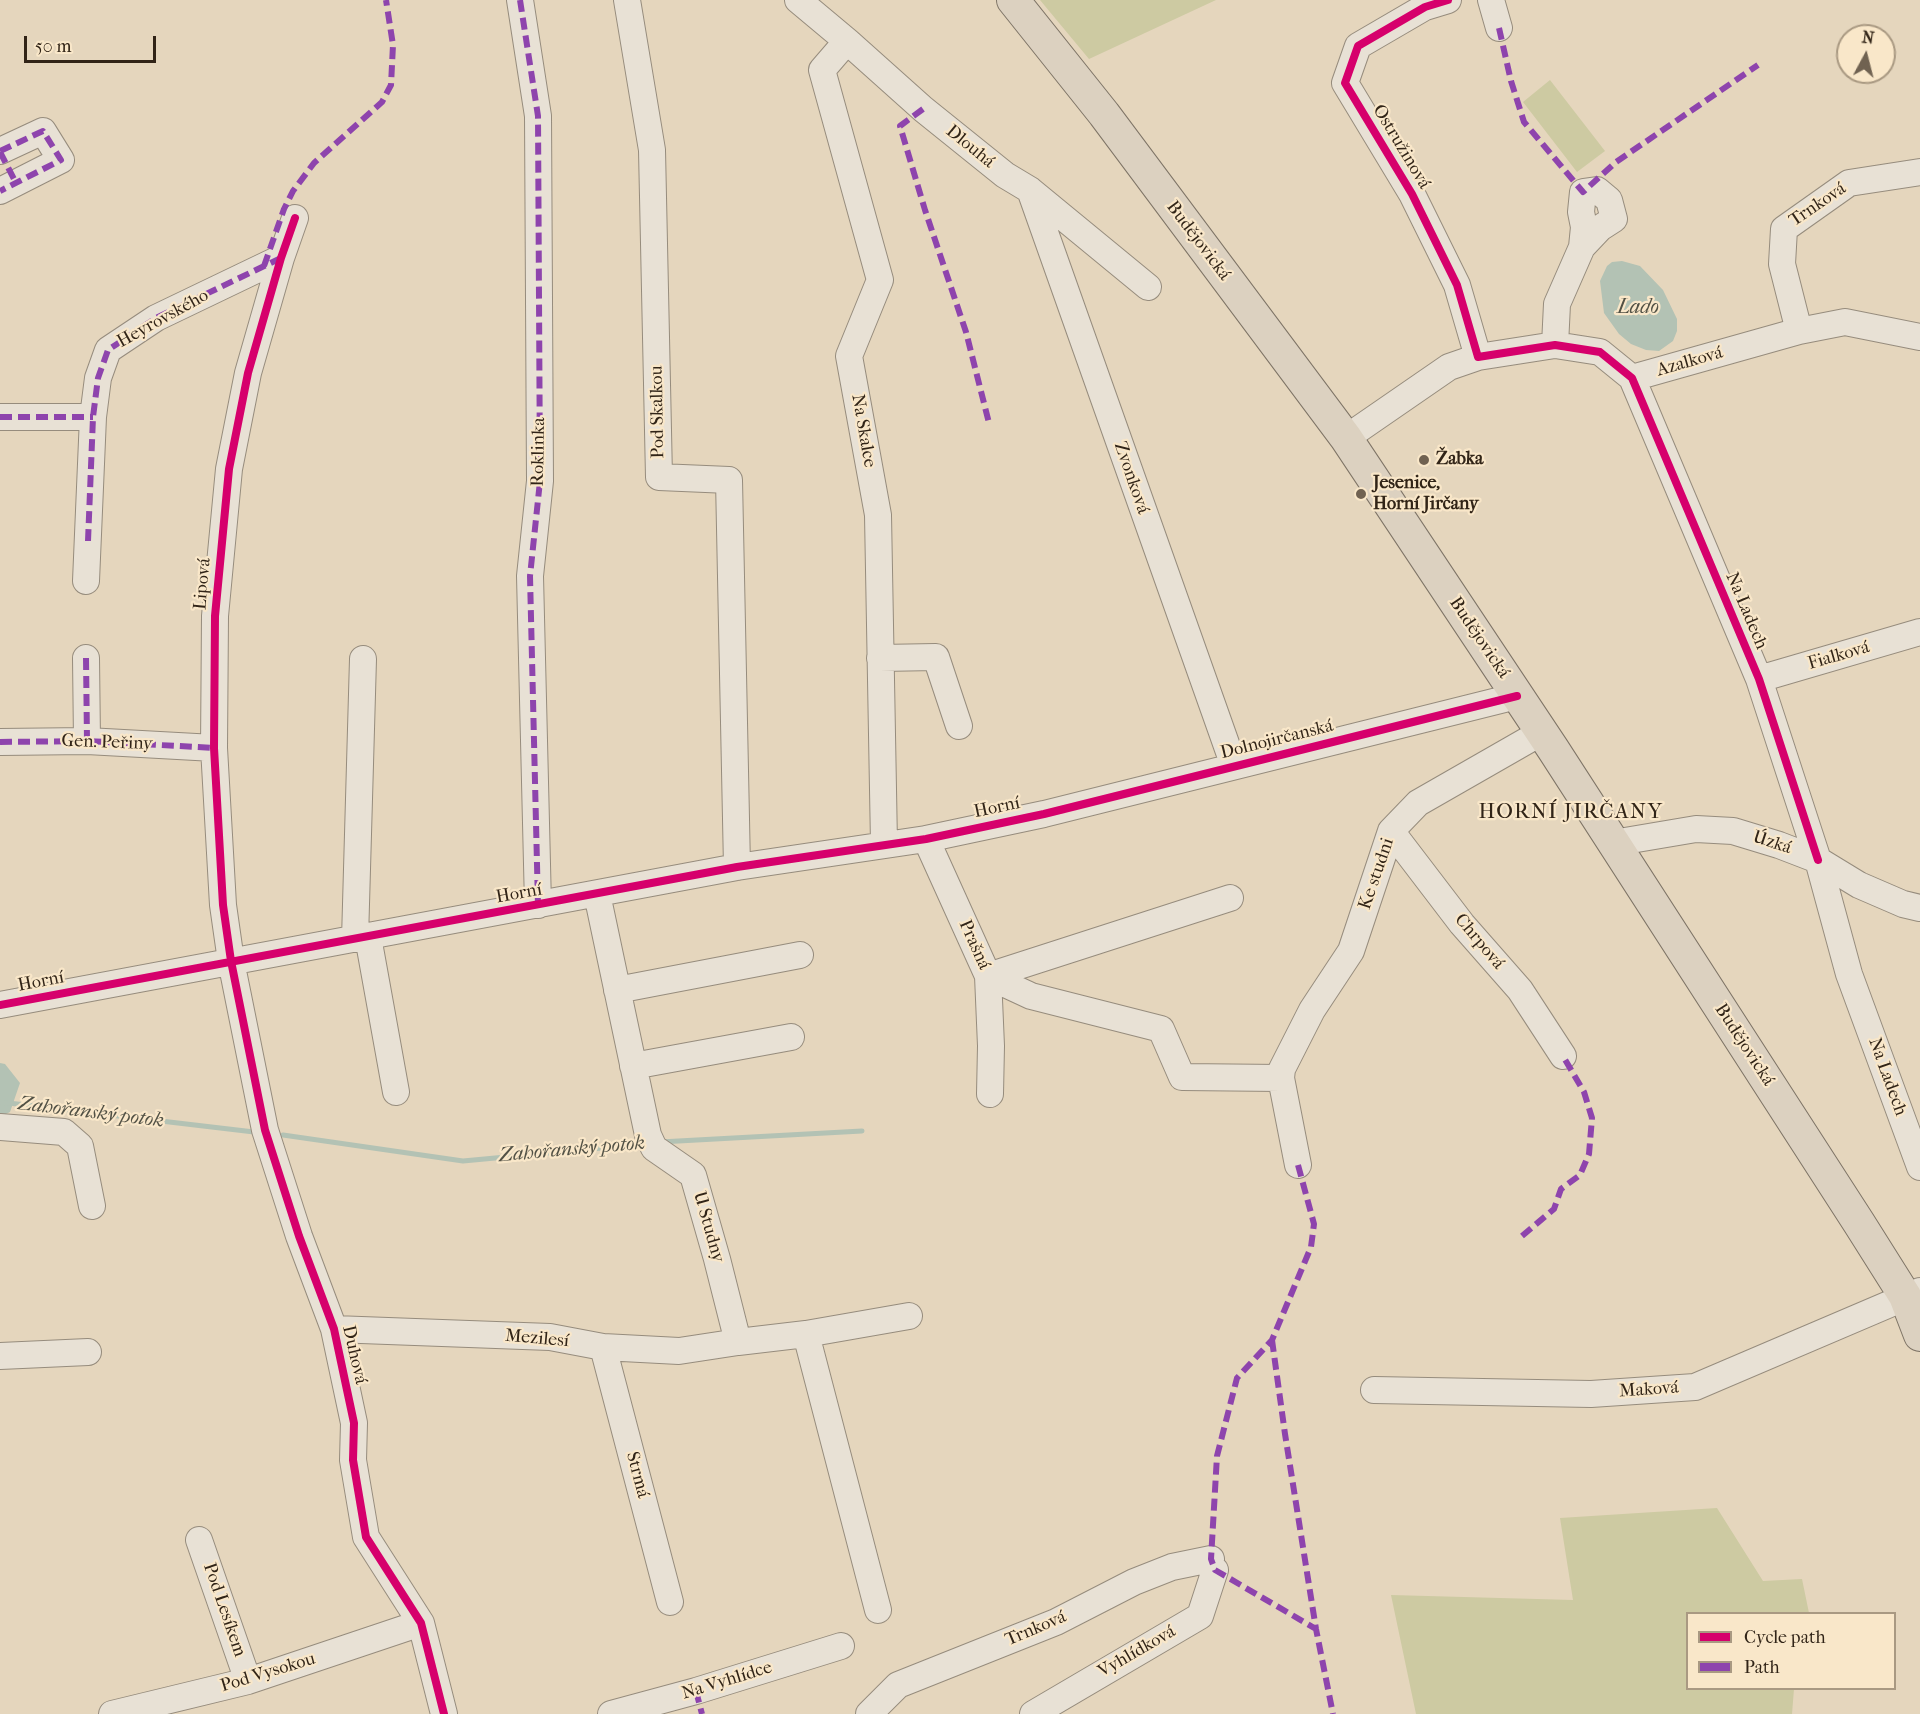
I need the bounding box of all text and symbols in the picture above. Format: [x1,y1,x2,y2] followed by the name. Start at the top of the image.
[27,24,159,62] scale bar
[1836,24,1896,84] north arrow
[1861,27,1875,48] text: N
[35,36,71,57] text: 50 m
[1367,101,1435,193] street label: Ostružinová
[941,121,999,173] street label: Dlouhá
[1785,178,1851,232] street label: Trnková
[1161,197,1235,285] street label: Budějovická
[113,285,213,353] street label: Heyrovského
[1617,296,1659,320] water label: Lado
[1654,342,1726,382] street label: Azalková
[646,365,670,459] street label: Pod Skalkou
[846,393,880,469] street label: Na Skalce
[528,417,550,487] street label: Roklinka
[1109,439,1153,517] street label: Zvonková
[1436,449,1483,471] place label: Žabka
[1417,453,1431,467] marker: Žabka
[1373,473,1478,516] place label: Jesenice, Horní Jirčany
[1354,487,1368,501] marker: Jesenice, Horní Jirčany
[190,557,216,611] street label: Lipová
[1720,569,1772,653] street label: Na Ladech
[1444,593,1514,683] street label: Budějovická
[1806,637,1872,675] street label: Fialková
[1218,716,1336,764] street label: Dolnojirčanská
[61,731,153,755] street label: Gen. Peřiny
[972,793,1022,823] street label: Horní
[1478,800,1664,826] district label: HORNÍ JIRČANY
[1750,827,1794,859] street label: Úzká
[1355,835,1399,913] street label: Ke studni
[494,879,544,909] street label: Horní
[1449,910,1509,974] street label: Chrpová
[954,917,994,973] street label: Prašná
[16,967,66,997] street label: Horní
[1709,1000,1779,1090] street label: Budějovická
[1863,1035,1911,1119] street label: Na Ladech
[17,1092,165,1134] water label: Zahořanský potok
[498,1132,646,1168] water label: Zahořanský potok
[688,1189,728,1265] street label: U Studny
[337,1323,371,1387] street label: Duhová
[504,1325,570,1353] street label: Mezilesí
[1618,1377,1680,1403] street label: Maková
[621,1450,653,1500] street label: Strmá
[198,1560,250,1660] street label: Pod Lesíkem
[1002,1607,1070,1651] street label: Trnková
[1686,1612,1896,1690] legend
[1094,1621,1180,1683] street label: Vyhlídková
[1744,1627,1825,1648] text: Cycle path
[218,1648,318,1698] street label: Pod Vysokou
[679,1657,775,1705] street label: Na Vyhlídce
[1744,1657,1780,1678] text: Path

